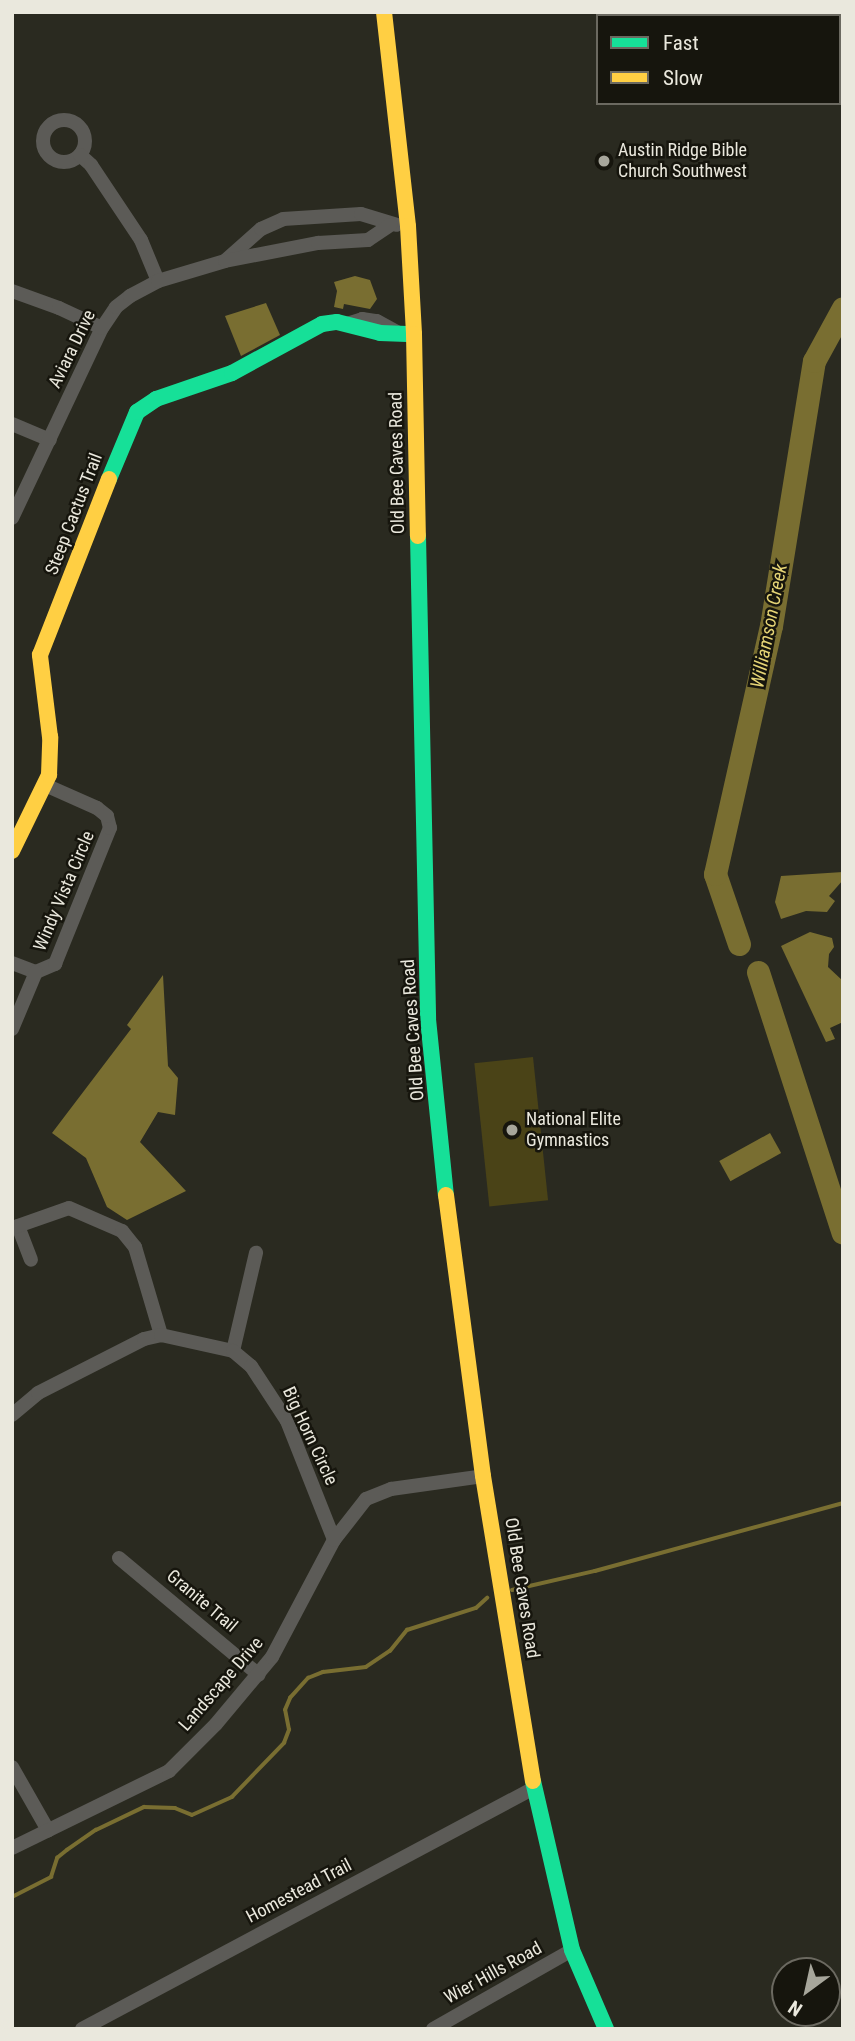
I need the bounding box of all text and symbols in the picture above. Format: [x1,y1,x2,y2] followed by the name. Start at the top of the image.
[596,14,841,105] legend
[663,31,699,55] text: Fast
[663,66,703,90] text: Slow
[618,140,747,182] place label: Austin Ridge Bible Church Southwest
[596,153,612,169] marker: Austin Ridge Bible Church Southwest
[44,306,100,392] street label: Aviara Drive
[385,392,409,534] street label: Old Bee Caves Road
[41,450,107,578] street label: Steep Cactus Trail
[746,562,792,690] water label: Williamson Creek
[29,828,99,954] street label: Windy Vista Circle
[397,958,429,1102] street label: Old Bee Caves Road
[526,1109,621,1152] place label: National Elite Gymnastics
[504,1122,520,1138] marker: National Elite Gymnastics
[278,1383,342,1489] street label: Big Horn Circle
[500,1516,544,1660] street label: Old Bee Caves Road
[162,1565,242,1637] street label: Granite Trail
[174,1633,268,1735] street label: Landscape Drive
[242,1854,356,1928] street label: Homestead Trail
[441,1937,545,2009] street label: Wier Hills Road
[771,1957,841,2027] north arrow
[784,1996,807,2021] text: N

